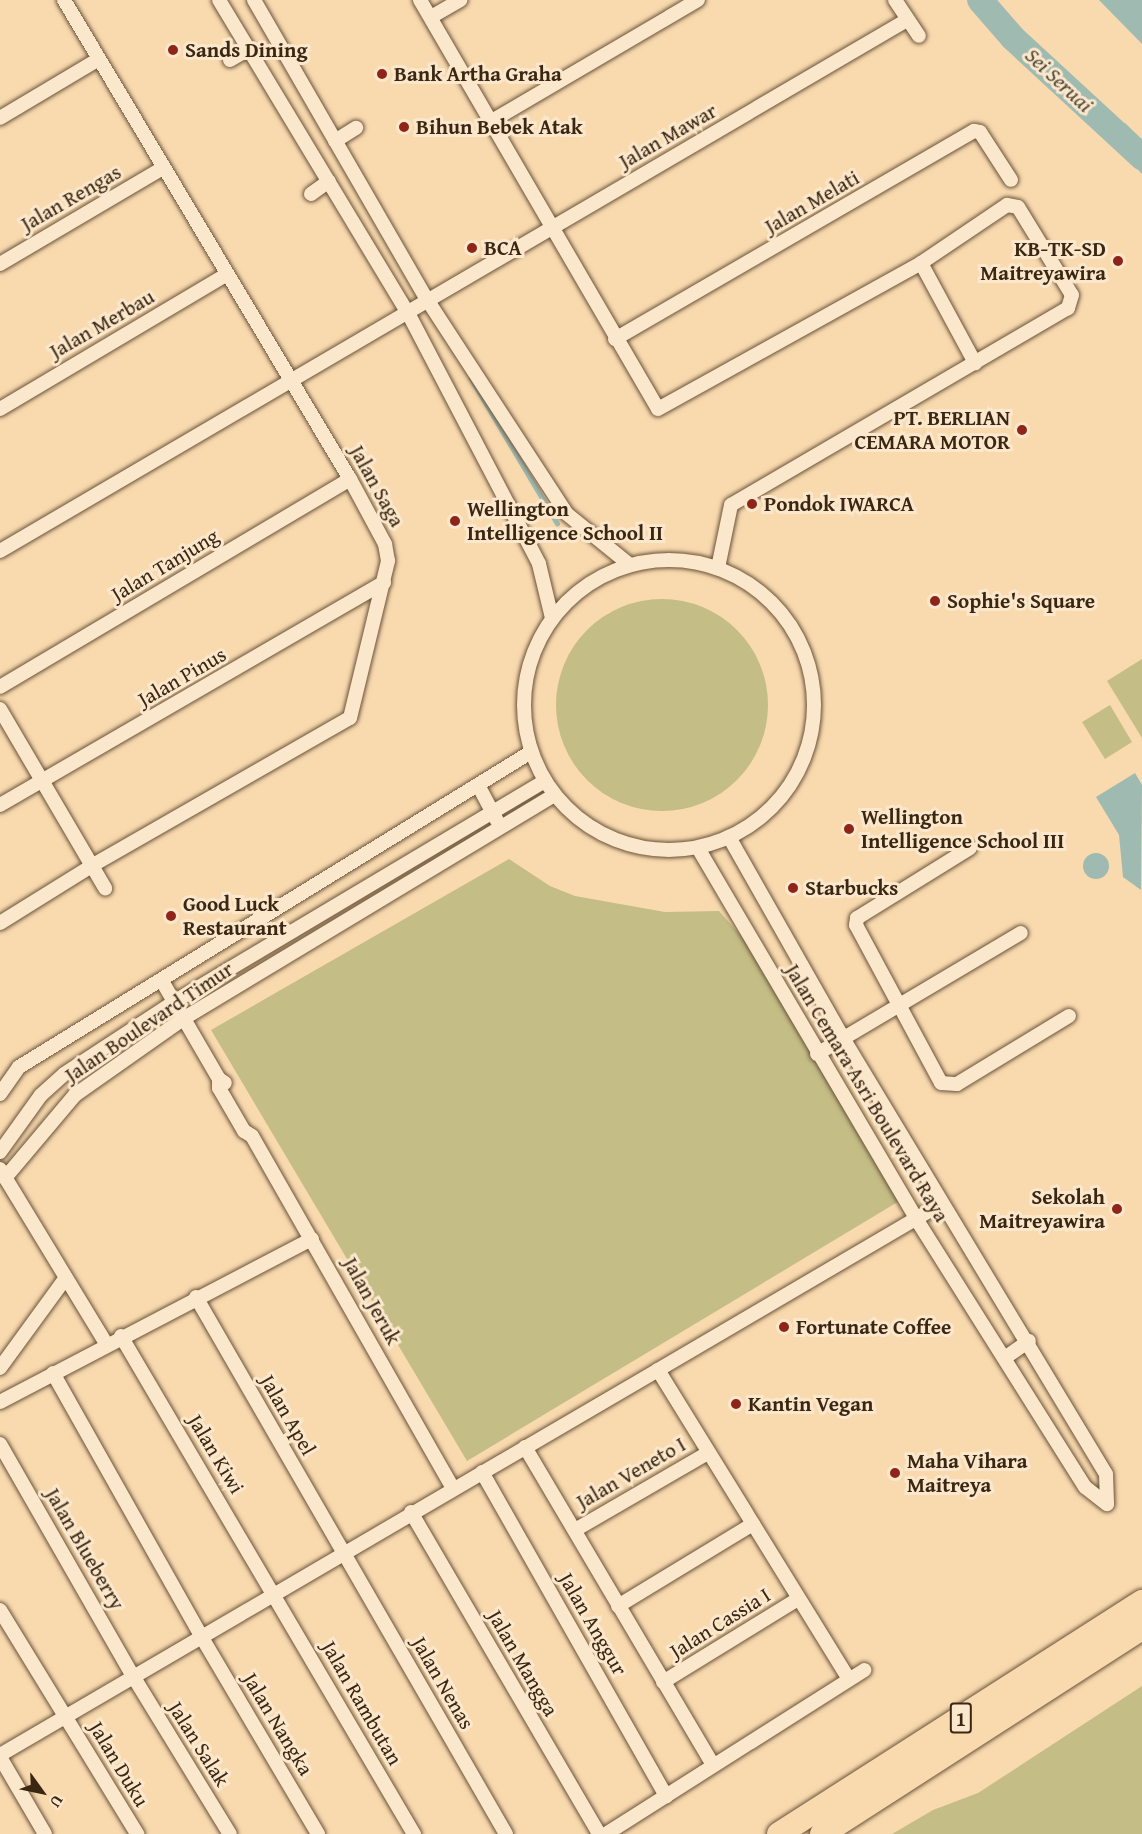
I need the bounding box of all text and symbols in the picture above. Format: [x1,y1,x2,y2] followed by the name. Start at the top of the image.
[185,37,307,63] place label: Sands Dining
[1020,42,1098,118] water label: Sei Seruai
[166,43,180,57] marker: Sands Dining
[394,61,562,87] place label: Bank Artha Graha
[375,67,389,81] marker: Bank Artha Graha
[615,98,721,174] street label: Jalan Mawar
[416,114,583,140] place label: Bihun Bebek Atak
[397,120,411,134] marker: Bihun Bebek Atak
[17,159,125,237] street label: Jalan Rengas
[760,165,864,239] street label: Jalan Melati
[484,235,522,261] place label: BCA
[980,236,1106,286] place label: KB-TK-SD Maitreyawira
[465,241,479,255] marker: BCA
[1111,254,1125,268] marker: KB-TK-SD Maitreyawira
[45,284,159,364] street label: Jalan Merbau
[854,405,1010,455] place label: PT. BERLIAN CEMARA MOTOR
[1015,423,1029,437] marker: PT. BERLIAN CEMARA MOTOR
[344,441,410,531] street label: Jalan Saga
[764,491,914,517] place label: Pondok IWARCA
[467,496,663,546] place label: Wellington Intelligence School II
[745,497,759,511] marker: Pondok IWARCA
[448,514,462,528] marker: Wellington Intelligence School II
[107,523,223,607] street label: Jalan Tanjung
[947,588,1095,614] place label: Sophie's Square
[928,594,942,608] marker: Sophie's Square
[134,642,230,712] street label: Jalan Pinus
[861,804,1064,854] place label: Wellington Intelligence School III
[842,822,856,836] marker: Wellington Intelligence School III
[805,875,898,901] place label: Starbucks
[786,881,800,895] marker: Starbucks
[183,891,287,941] place label: Good Luck Restaurant
[164,909,178,923] marker: Good Luck Restaurant
[60,956,238,1088] street label: Jalan Boulevard Timur
[780,959,954,1227] street label: Jalan Cemara Asri Boulevard Raya
[979,1184,1105,1234] place label: Sekolah Maitreyawira
[1110,1202,1124,1216] marker: Sekolah Maitreyawira
[338,1253,406,1349] street label: Jalan Jeruk
[796,1314,951,1340] place label: Fortunate Coffee
[777,1320,791,1334] marker: Fortunate Coffee
[255,1370,321,1460] street label: Jalan Apel
[748,1391,873,1417] place label: Kantin Vegan
[729,1397,743,1411] marker: Kantin Vegan
[183,1410,249,1498] street label: Jalan Kiwi
[572,1432,690,1514] street label: Jalan Veneto I
[907,1448,1028,1498] place label: Maha Vihara Maitreya
[888,1466,902,1480] marker: Maha Vihara Maitreya
[40,1484,130,1614] street label: Jalan Blueberry
[554,1568,632,1680] street label: Jalan Anggur
[665,1582,775,1664] street label: Jalan Cassia I
[482,1605,564,1721] street label: Jalan Mangga
[406,1632,480,1734] street label: Jalan Nenas
[316,1636,408,1770] street label: Jalan Rambutan
[238,1668,318,1780] street label: Jalan Nangka
[163,1697,235,1791] street label: Jalan Salak
[949,1701,973,1735] road number: 1
[84,1717,154,1811] street label: Jalan Duku
[12,1762,72,1822] north arrow
[44,1791,70,1813] text: U

